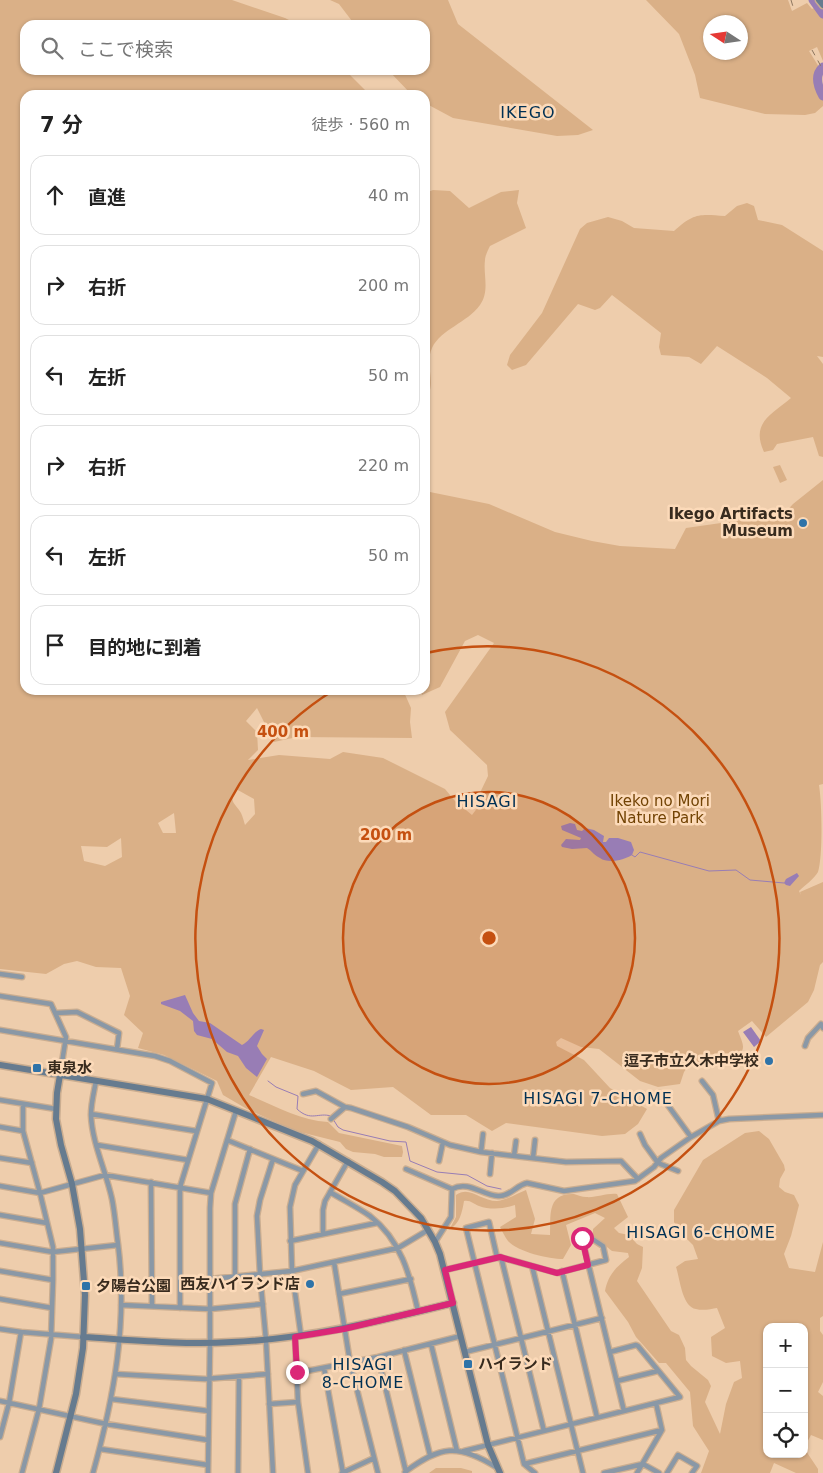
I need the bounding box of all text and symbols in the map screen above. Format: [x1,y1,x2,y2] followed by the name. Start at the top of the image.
[703,15,748,60] north arrow
[20,20,430,75] search box
[38,34,66,62] icon: search
[78,38,173,60] text: ここで検索
[500,103,556,122] district label: IKEGO
[40,113,83,137] text: 7 分
[312,115,410,134] text: 徒歩 · 560 m
[41,181,69,209] icon: ahead
[88,186,126,208] text: 直進
[368,186,409,205] text: 40 m
[41,271,69,299] icon: right
[88,276,126,298] text: 右折
[358,276,409,295] text: 200 m
[41,361,69,389] icon: left
[88,366,126,388] text: 左折
[368,366,409,385] text: 50 m
[41,451,69,479] icon: right
[88,456,126,478] text: 右折
[358,456,409,475] text: 220 m
[668,505,793,540] place label: Ikego Artifacts Museum
[797,517,809,529] marker: Ikego Artifacts Museum
[41,541,69,569] icon: left
[88,546,126,568] text: 左折
[368,546,409,565] text: 50 m
[41,631,69,659] icon: arrive
[88,636,202,658] text: 目的地に到着
[257,723,309,741] text: 400 m
[457,792,517,811] district label: HISAGI
[610,792,710,827] park label: Ikeko no Mori Nature Park
[360,826,412,844] text: 200 m
[480,929,498,947] centre of rings
[624,1052,759,1070] place label: 逗子市立久木中学校
[763,1055,775,1067] marker: 逗子市立久木中学校
[47,1059,92,1077] place label: 東泉水
[31,1062,43,1074] marker: 東泉水
[523,1089,673,1108] district label: HISAGI 7-CHOME
[626,1223,776,1242] district label: HISAGI 6-CHOME
[571,1227,594,1250] route start
[180,1275,300,1293] place label: 西友ハイランド店
[96,1277,171,1295] place label: 夕陽台公園
[304,1278,316,1290] marker: 西友ハイランド店
[80,1280,92,1292] marker: 夕陽台公園
[763,1323,808,1458] map controls
[763,1323,808,1368] button: +
[322,1355,404,1392] district label: HISAGI 8-CHOME
[478,1355,553,1373] place label: ハイランド
[462,1358,474,1370] marker: ハイランド
[286,1361,309,1384] route end
[763,1368,808,1413] button: −
[763,1413,808,1458] button: locate

